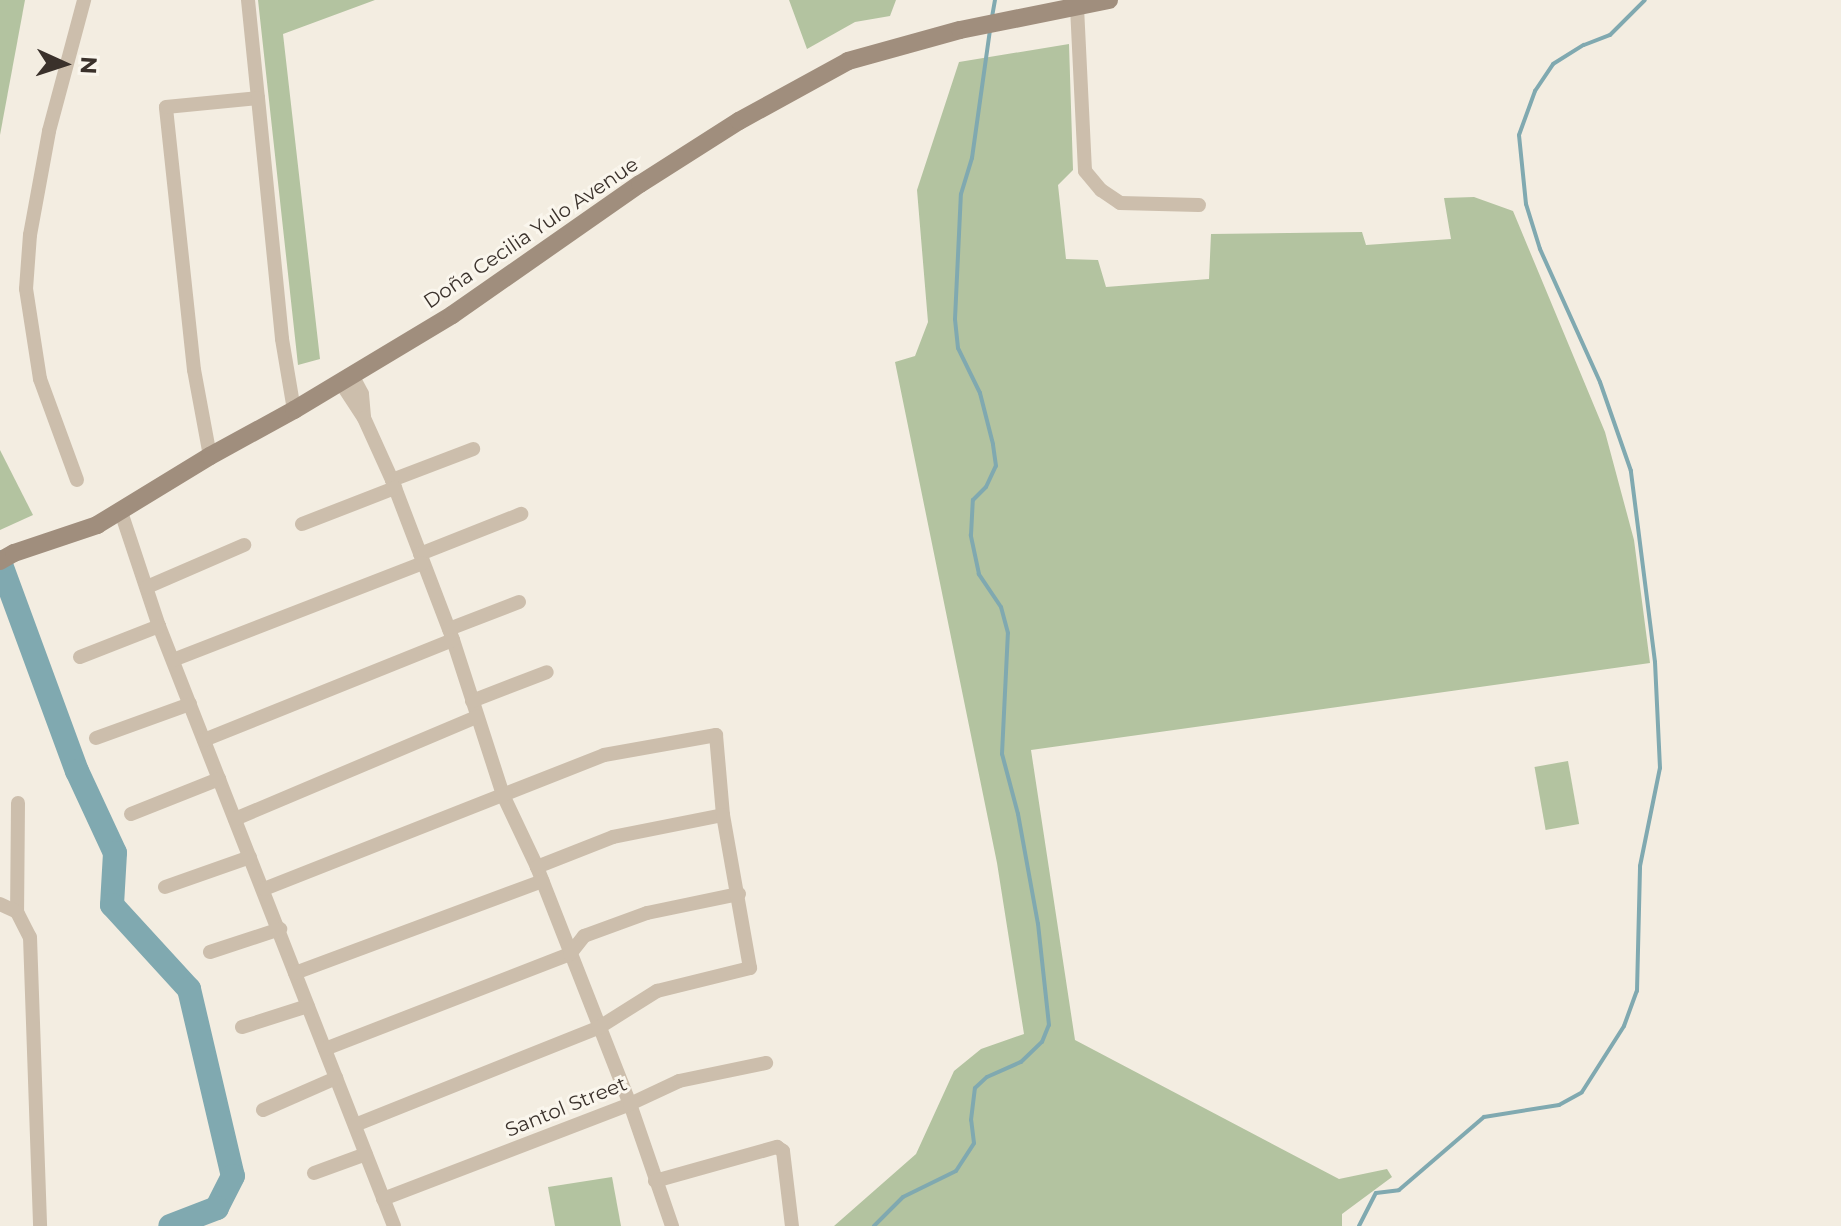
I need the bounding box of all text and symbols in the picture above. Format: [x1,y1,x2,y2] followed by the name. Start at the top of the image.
[24,24,104,104] north arrow
[75,56,102,75] text: N
[419,152,643,314] street label: Doña Cecilia Yulo Avenue
[502,1072,630,1142] street label: Santol Street

